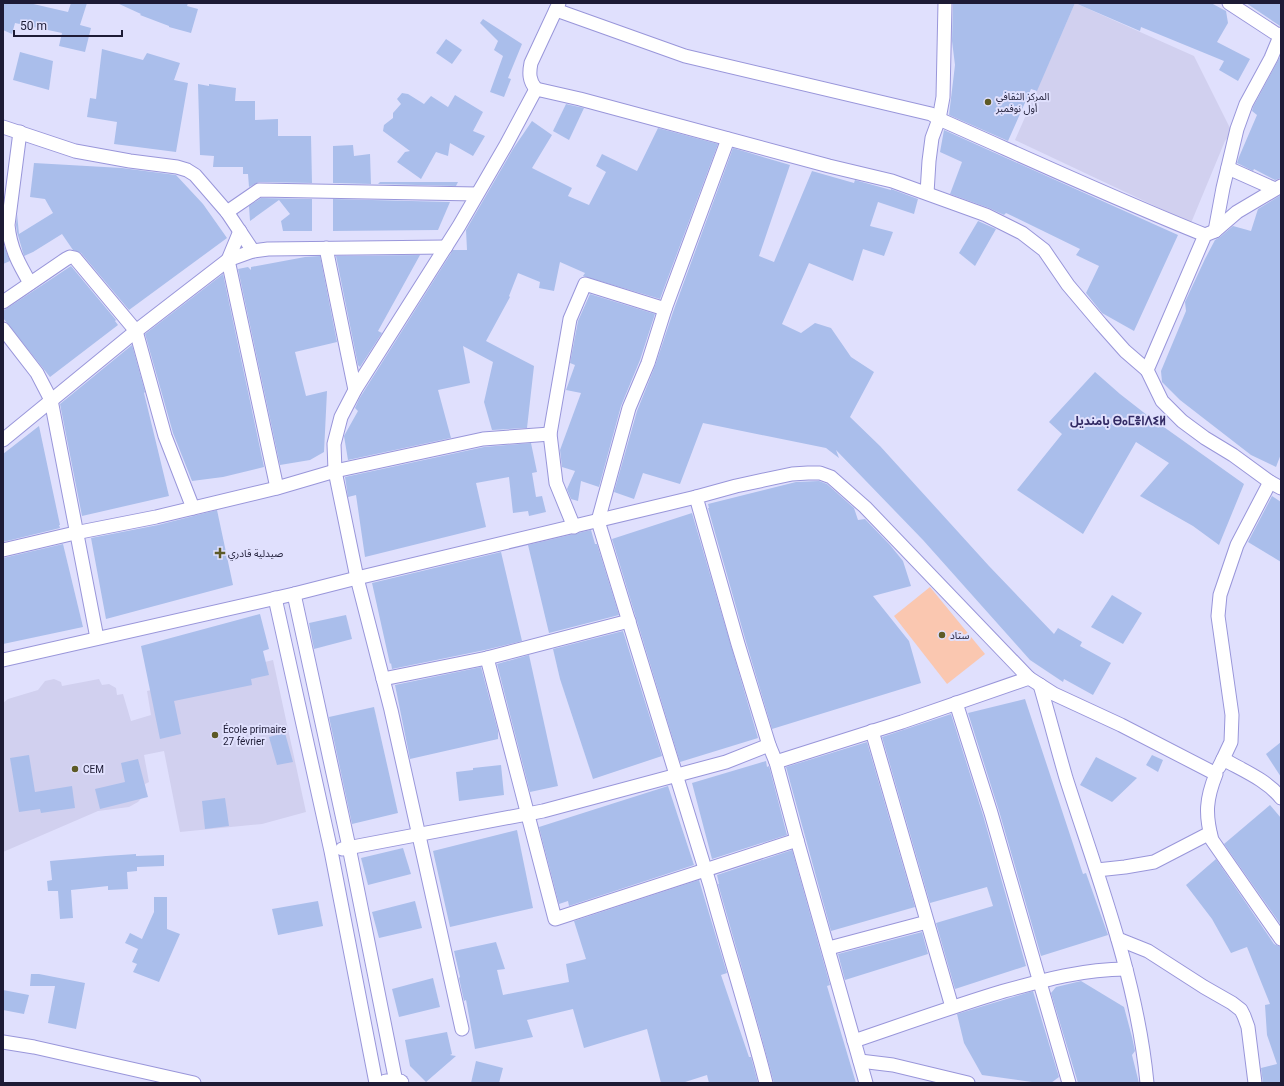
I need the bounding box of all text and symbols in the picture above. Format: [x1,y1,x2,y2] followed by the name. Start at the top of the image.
[14,12,122,38] scale bar
[20,19,47,33] text: 50 m
[995,91,1049,115] place label: المركز الثقافي أول نوفمبر
[983,97,993,107] marker: المركز الثقافي أول نوفمبر
[1070,414,1166,428] district label: بامنديل ⴱⴰⵎⴻⵏⴷⵉⵍ
[215,548,225,558] marker: صيدلية قادري
[228,548,283,561] place label: صيدلية قادري
[937,630,947,640] marker: ستاد
[950,630,969,641] place label: ستاد
[223,723,286,747] place label: École primaire 27 février
[210,730,220,740] marker: École primaire 27 février
[70,764,80,774] marker: CEM
[83,764,104,775] place label: CEM

